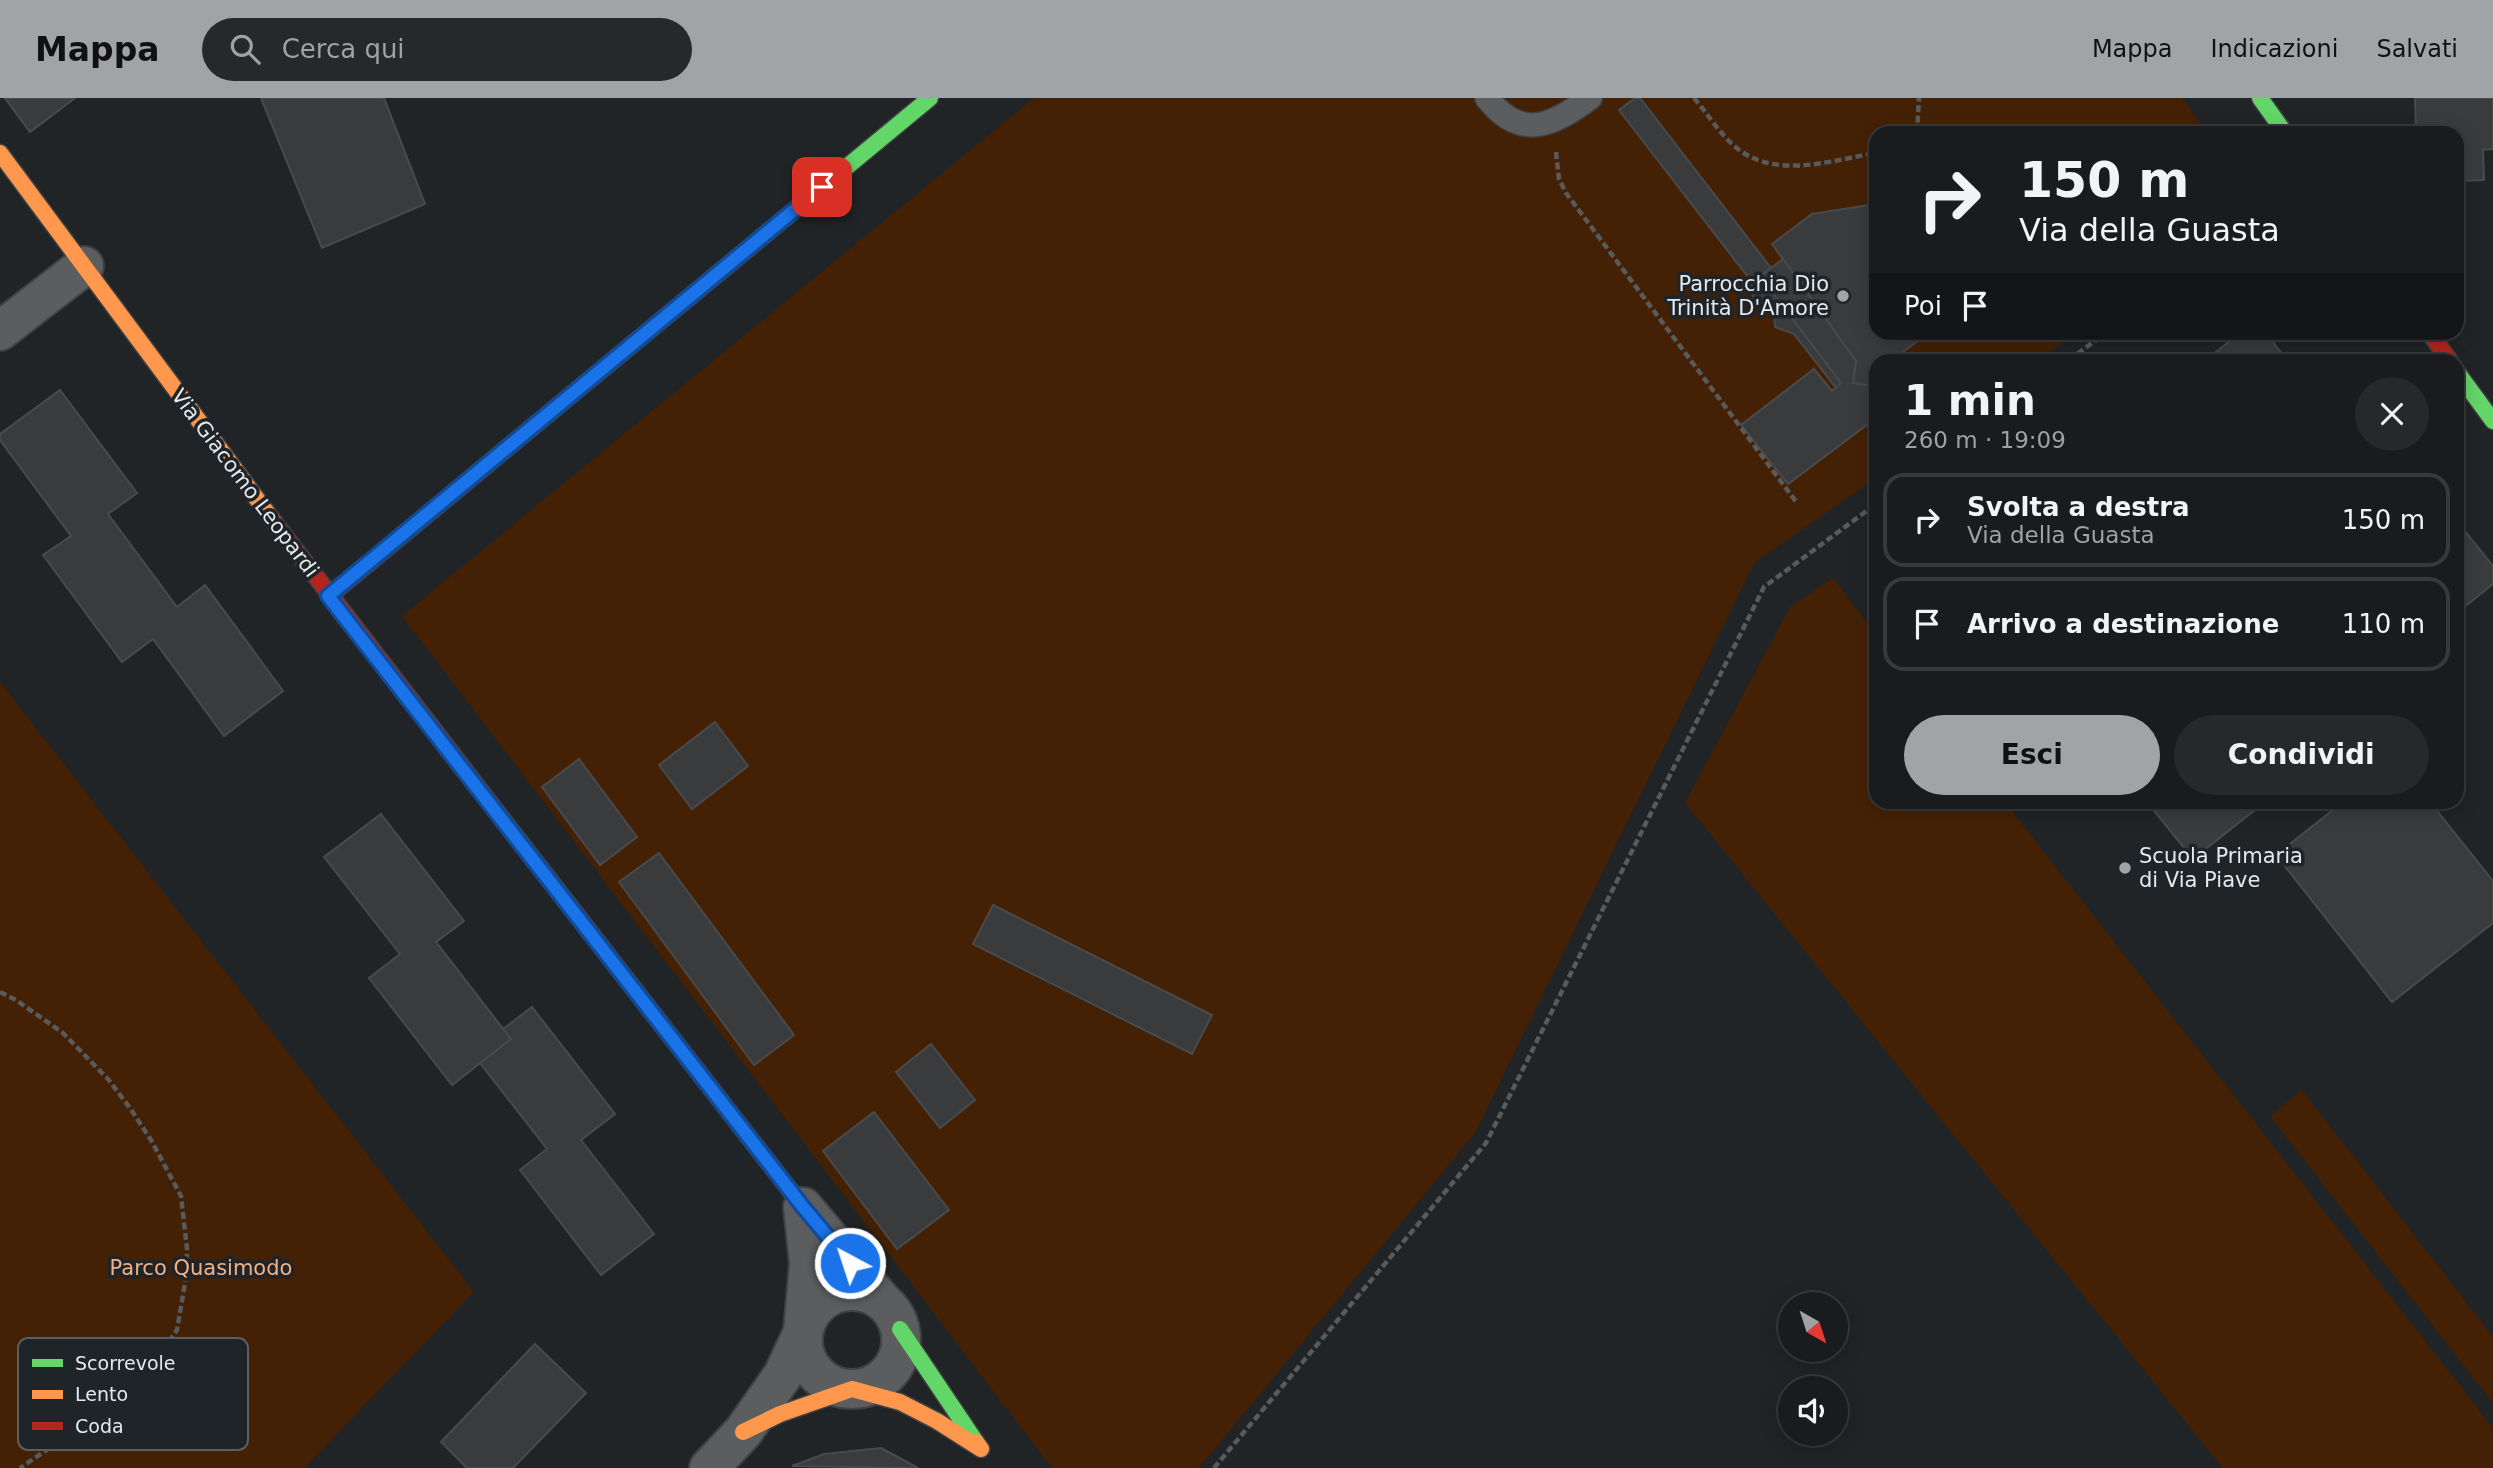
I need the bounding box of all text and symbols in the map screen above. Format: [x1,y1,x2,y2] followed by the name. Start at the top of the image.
[202,18,692,81] search box
[35,30,160,69] text: Mappa
[226,30,264,68] icon: search
[282,34,405,64] text: Cerca qui
[2092,35,2172,63] text: Mappa
[2210,35,2338,63] text: Indicazioni
[2376,35,2458,63] text: Salvati
[2019,152,2189,209] text: 150 m
[1904,154,1995,245] icon: right
[792,157,852,217] pin
[803,168,841,206] icon: arrive
[2019,211,2280,249] text: Via della Guasta
[1666,272,1829,320] place label: Parrocchia Dio Trinità D'Amore
[1956,287,1994,325] icon: arrive
[1835,288,1851,304] marker: Parrocchia Dio Trinità D'Amore
[1904,291,1942,321] text: Poi
[1904,376,2036,425] text: 1 min
[2355,377,2429,451] button: close
[166,384,324,582] street label: Via Giacomo Leopardi
[1904,427,2066,453] text: 260 m · 19:09
[1967,492,2190,522] text: Svolta a destra
[1908,501,1946,539] icon: right
[2342,505,2425,535] text: 150 m
[1967,522,2155,548] text: Via della Guasta
[1908,605,1946,643] icon: arrive
[1967,609,2279,639] text: Arrivo a destinazione
[2342,609,2425,639] text: 110 m
[1904,715,2160,795] button: Esci
[2174,715,2429,795] button: Condividi
[2139,844,2303,892] place label: Scuola Primaria di Via Piave
[2117,860,2133,876] marker: Scuola Primaria di Via Piave
[813,1226,887,1300] position arrow
[110,1256,292,1280] park label: Parco Quasimodo
[1778,1292,1848,1362] north arrow
[1778,1292,1848,1446] map controls
[18,1338,248,1450] legend
[75,1352,176,1374] text: Scorrevole
[1778,1376,1848,1446] button: sound
[75,1383,128,1405] text: Lento
[75,1415,124,1437] text: Coda

